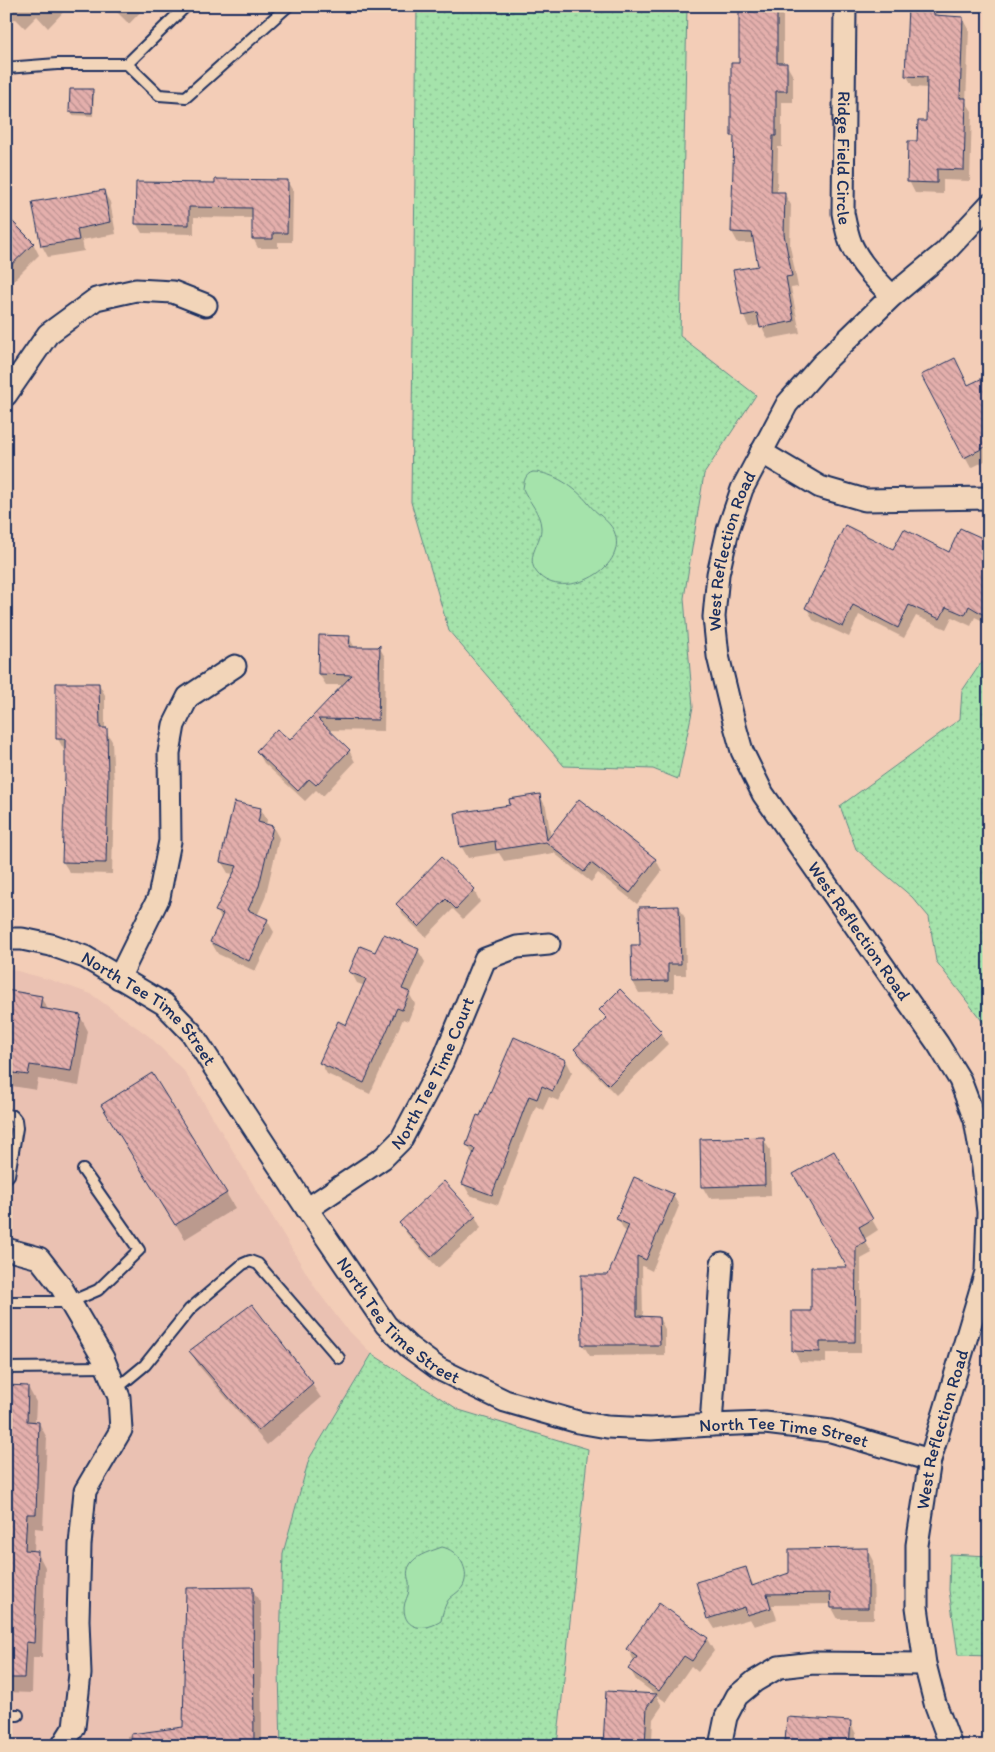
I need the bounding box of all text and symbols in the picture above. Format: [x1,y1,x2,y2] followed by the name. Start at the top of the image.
[832,91,856,227] street label: Ridge Field Circle
[703,467,761,632] street label: West Reflection Road
[803,857,915,1005] street label: West Reflection Road
[78,946,221,1070] street label: North Tee Time Street
[386,994,479,1155] street label: North Tee Time Court
[332,1253,464,1389] street label: North Tee Time Street
[912,1347,973,1511] street label: West Reflection Road
[698,1412,871,1452] street label: North Tee Time Street

